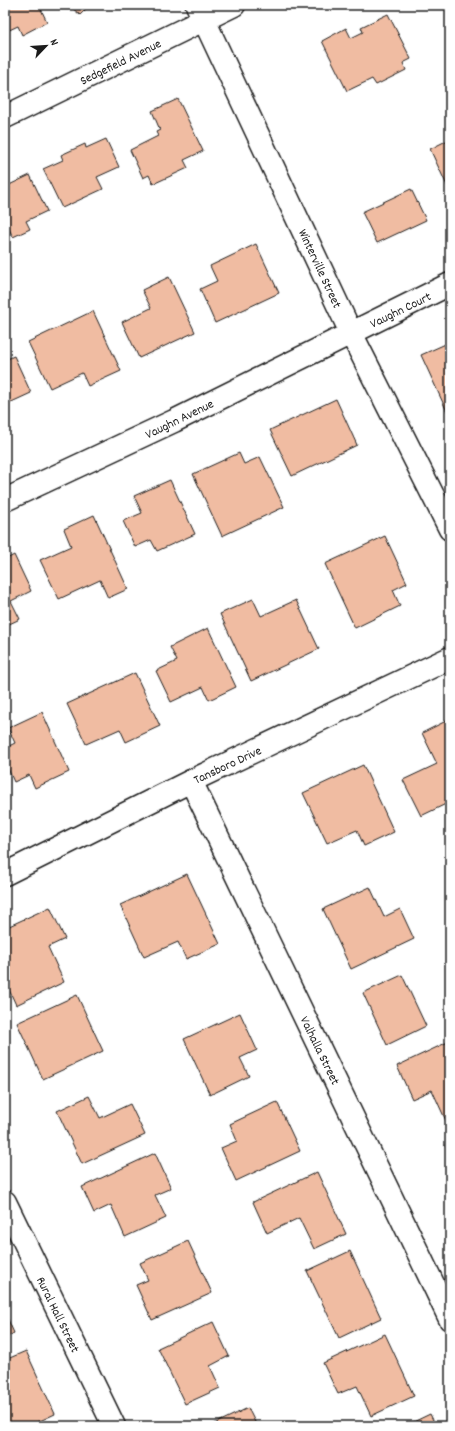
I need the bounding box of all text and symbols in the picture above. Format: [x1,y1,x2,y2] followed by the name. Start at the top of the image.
[26,26,66,66] north arrow
[77,35,165,91] street label: Sedgefield Avenue
[45,37,62,49] text: N
[292,226,345,312] street label: Winterville Street
[367,288,435,334] street label: Vaughn Court
[143,395,218,445] street label: Vaughn Avenue
[191,742,265,790] street label: Tansboro Drive
[294,1014,344,1089] street label: Valhalla Street
[30,1274,83,1356] street label: Rural Hall Street

